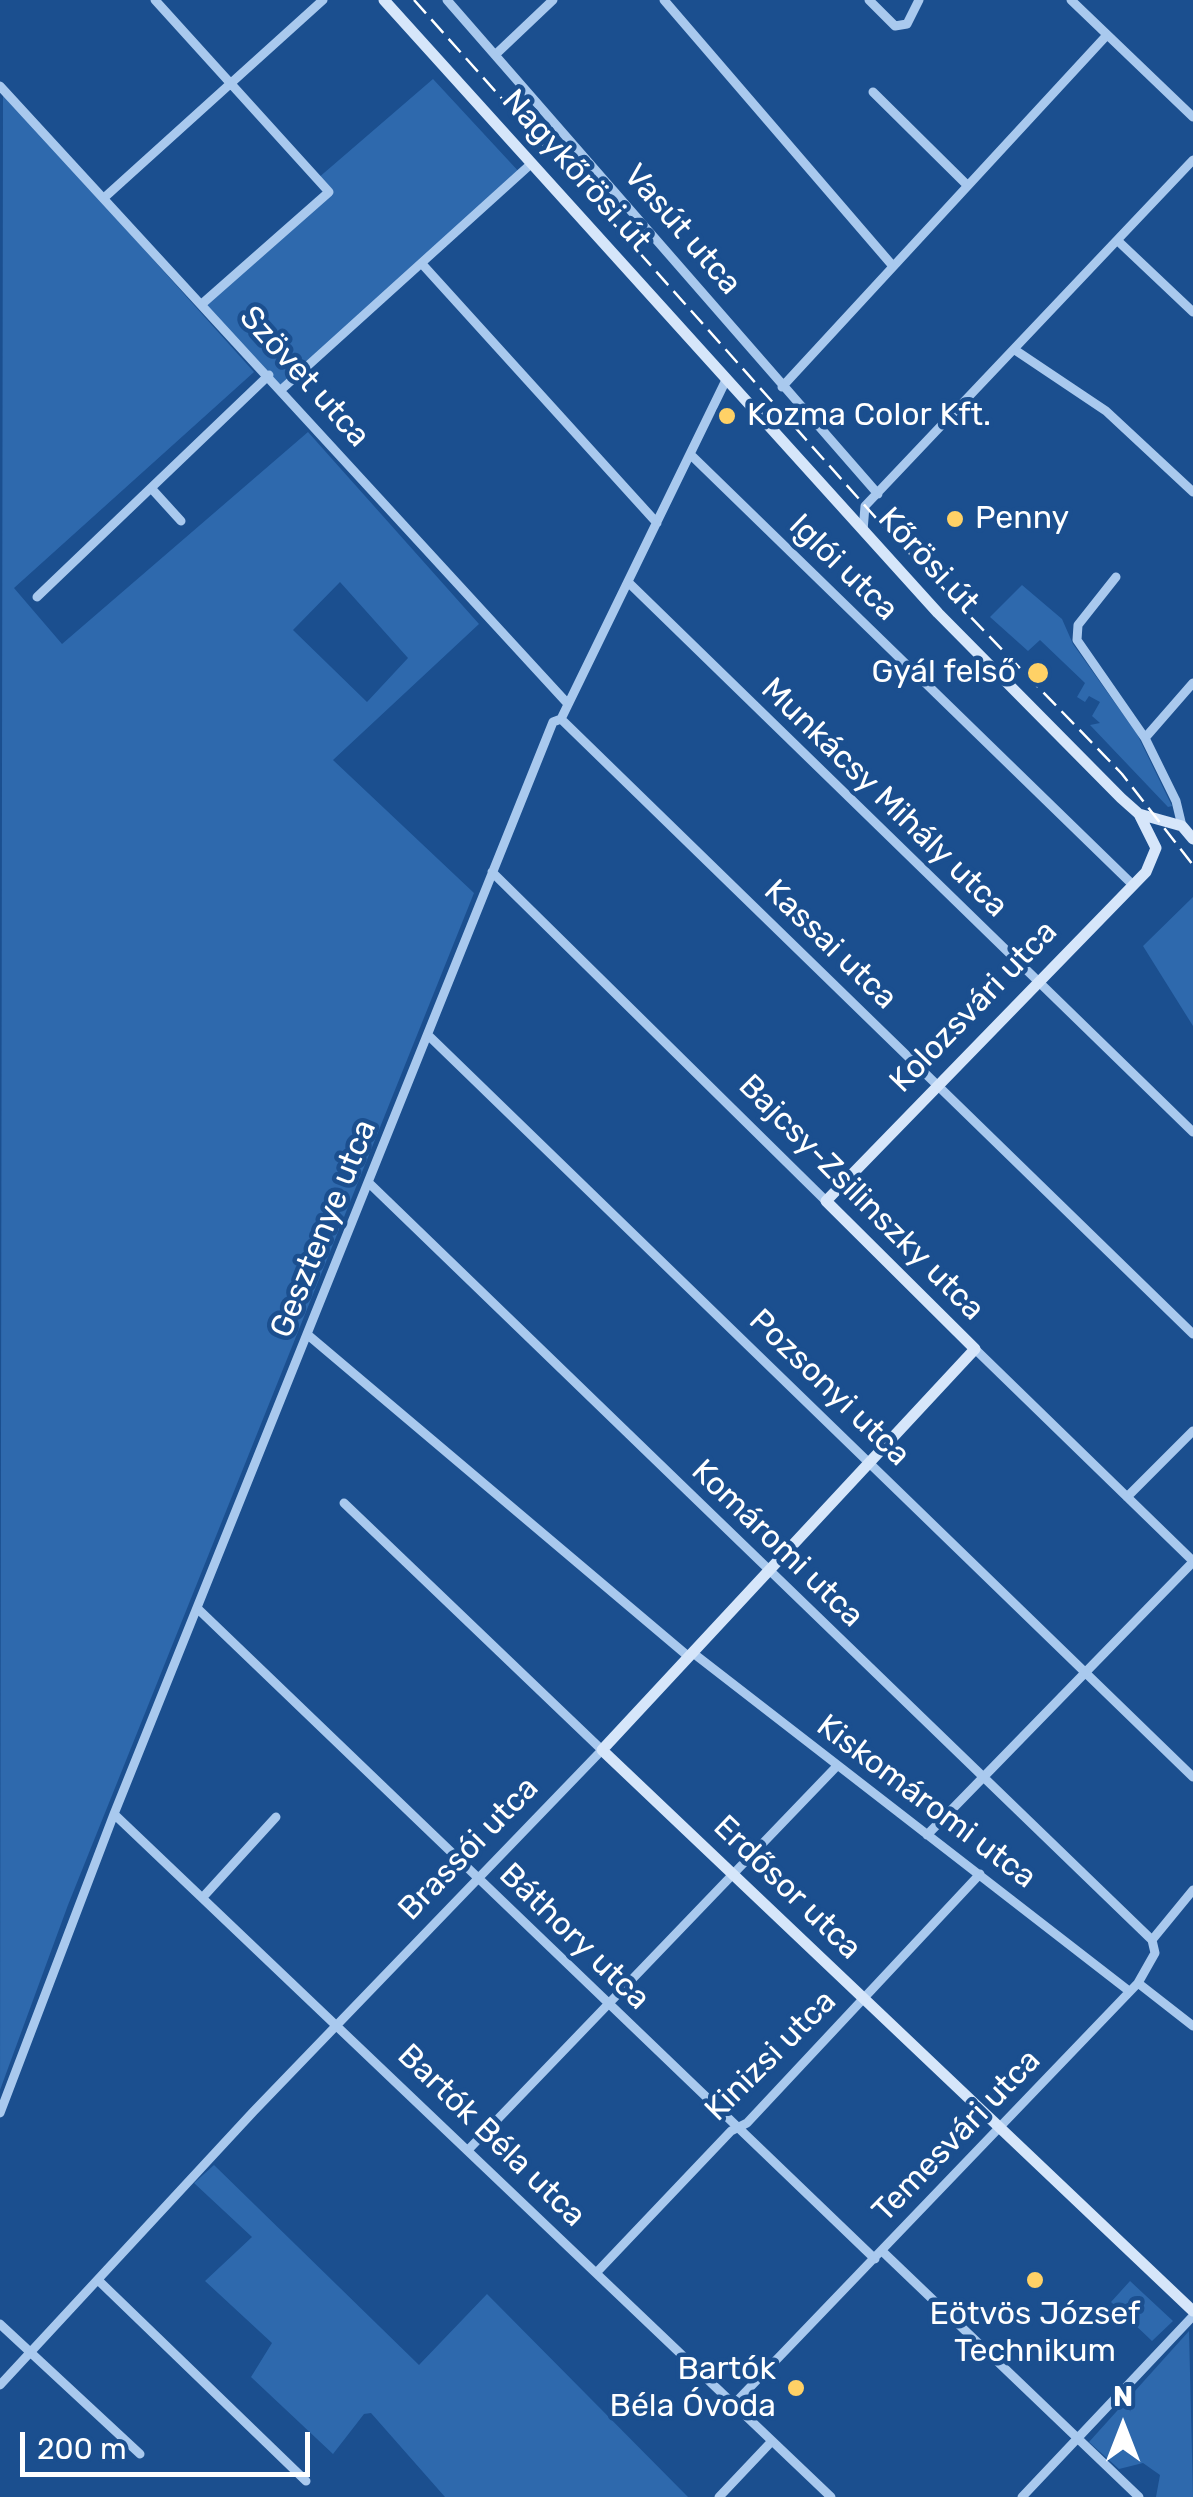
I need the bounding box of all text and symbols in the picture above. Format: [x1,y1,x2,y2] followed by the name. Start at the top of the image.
[493,82,659,260] street label: Nagykőrösi út
[615,157,749,303] street label: Vasút utca
[231,299,377,455] street label: Szövet utca
[747,397,991,435] place label: Kozma Color Kft.
[716,405,738,427] marker: Kozma Color Kft.
[869,500,987,622] street label: Kőrösi út
[975,500,1069,538] place label: Penny
[781,507,905,629] street label: Iglói utca
[944,508,966,530] marker: Penny
[871,654,1016,692] place label: Gyál felső
[1025,660,1051,686] marker: Gyál felső
[753,670,1015,926] street label: Munkácsy Mihály utca
[756,872,904,1018] street label: Kassai utca
[882,913,1066,1101] street label: Kolozsvári utca
[730,1067,992,1329] street label: Bajcsy-Zsilinszky utca
[263,1114,385,1344] street label: Gesztenye utca
[741,1302,917,1474] street label: Pozsonyi utca
[683,1452,871,1636] street label: Komáromi utca
[809,1707,1043,1897] street label: Kiskomáromi utca
[391,1769,547,1929] street label: Brassói utca
[705,1808,869,1968] street label: Erdősor utca
[491,1856,657,2018] street label: Báthory utca
[698,1983,844,2129] street label: Kinizsi utca
[389,2037,593,2235] street label: Bartók Béla utca
[865,2042,1049,2230] street label: Temesvári utca
[1024,2269,1046,2291] marker: Eötvös József Technikum
[930,2296,1140,2371] place label: Eötvös József Technikum
[610,2351,776,2426] place label: Bartók Béla Óvoda
[785,2377,807,2399] marker: Bartók Béla Óvoda
[1073,2377,1173,2477] north arrow
[1113,2380,1133,2413] text: N
[25,2412,315,2474] scale bar
[37,2431,127,2467] text: 200 m

